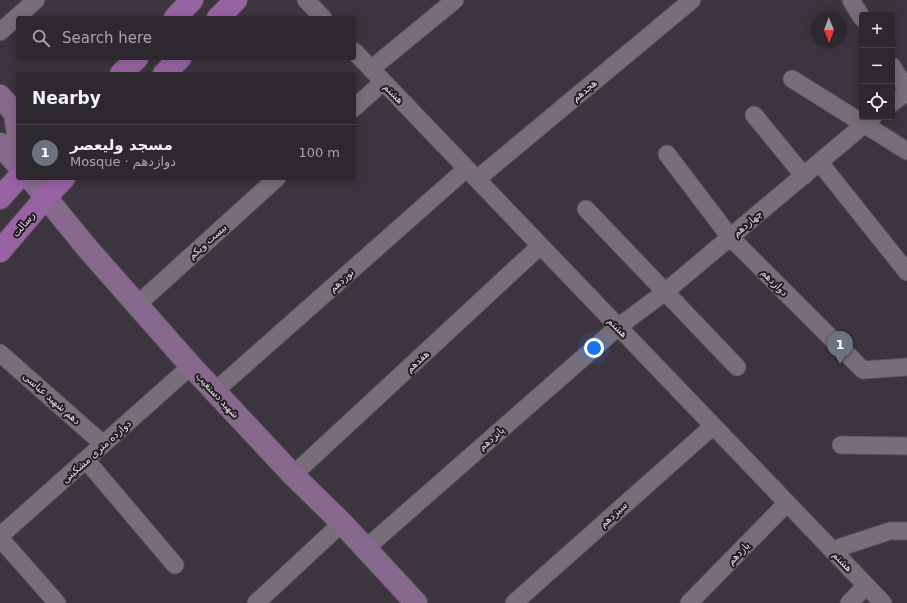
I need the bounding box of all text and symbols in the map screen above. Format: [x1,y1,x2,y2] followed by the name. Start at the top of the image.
[811,12,847,48] north arrow
[859,12,895,120] map controls
[859,12,895,48] button: +
[16,16,356,60] search box
[30,27,52,49] icon: search
[62,29,152,47] text: Search here
[859,48,895,84] button: −
[570,77,600,105] street label: هجدهم
[381,81,406,106] street label: هشتم
[859,84,895,120] button: locate
[32,88,101,108] text: Nearby
[70,136,173,154] text: مسجد ولیعصر
[40,145,50,160] text: 1
[298,145,340,160] text: 100 m
[70,154,176,169] text: Mosque · دوازدهم
[730,208,765,240] street label: چهاردهم
[10,210,37,239] street label: رسالت
[186,221,229,262] street label: بیست ویکم
[327,267,357,295] street label: نوزدهم
[758,267,790,299] street label: دوازدهم
[605,315,630,340] street label: هشتم
[827,331,853,364] pin: 1
[584,338,604,358] your location
[404,348,432,376] street label: هفدهم
[20,370,83,427] street label: دهم شهید عباسی
[193,370,241,421] street label: شهید دستغیب
[60,418,134,486] street label: دوازده متری مشکینی
[476,424,507,453] street label: پانزدهم
[597,499,630,530] street label: سیزدهم
[725,540,753,568] street label: یازدهم
[830,549,855,574] street label: هشتم

